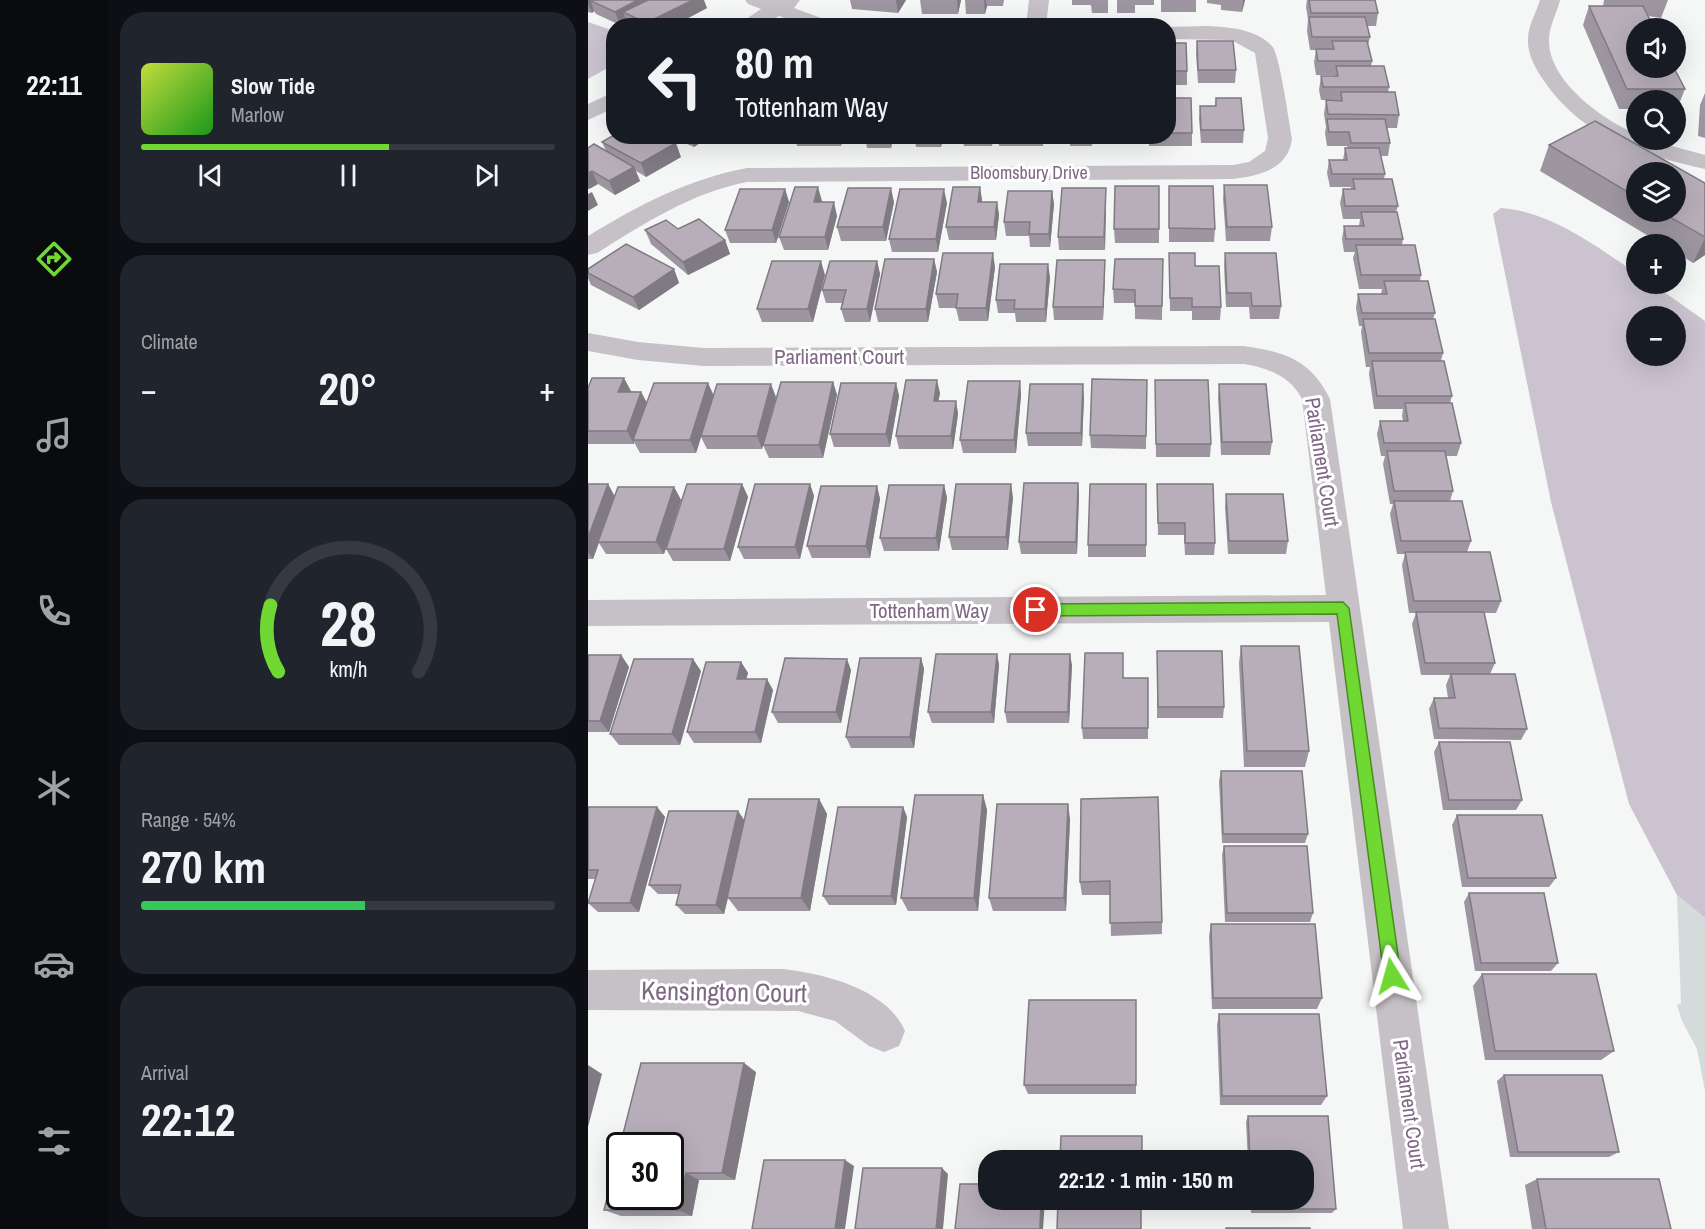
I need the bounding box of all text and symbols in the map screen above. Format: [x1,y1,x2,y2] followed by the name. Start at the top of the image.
[1626,18,1686,366] map controls
[1626,18,1686,78] button: sound
[735,35,814,91] text: 80 m
[636,42,714,120] icon: left
[26,67,82,103] text: 22:11
[231,71,315,101] text: Slow Tide
[735,89,888,125] text: Tottenham Way
[1626,90,1686,150] button: search
[231,101,284,128] text: Marlow
[194,159,227,192] icon: previous
[332,159,365,192] icon: pause
[470,159,503,192] icon: next
[970,160,1088,185] street label: Bloomsbury Drive
[1626,162,1686,222] button: layers
[1626,234,1686,294] button: +
[33,238,75,280] icon: directions
[1626,306,1686,366] button: −
[141,328,198,355] text: Climate
[774,342,904,371] street label: Parliament Court
[318,358,378,419] text: 20°
[141,367,157,411] text: −
[539,367,555,411] text: +
[1298,395,1347,529] street label: Parliament Court
[33,414,75,456] icon: music
[320,581,376,665] text: 28
[1010,584,1061,635] pin
[33,590,75,632] icon: phone
[1019,593,1052,626] icon: arrive
[869,596,989,625] street label: Tottenham Way
[329,655,367,684] text: km/h
[33,767,75,809] icon: climate
[141,806,236,833] text: Range · 54%
[141,836,266,897] text: 270 km
[33,943,75,985] icon: car
[1360,944,1424,1008] position arrow
[641,973,807,1010] street label: Kensington Court
[1386,1037,1433,1171] street label: Parliament Court
[141,1059,188,1086] text: Arrival
[141,1089,235,1150] text: 22:12
[33,1120,75,1162] icon: filters
[606,1132,684,1210] speed limit sign: 30
[1059,1165,1233,1195] text: 22:12 · 1 min · 150 m

